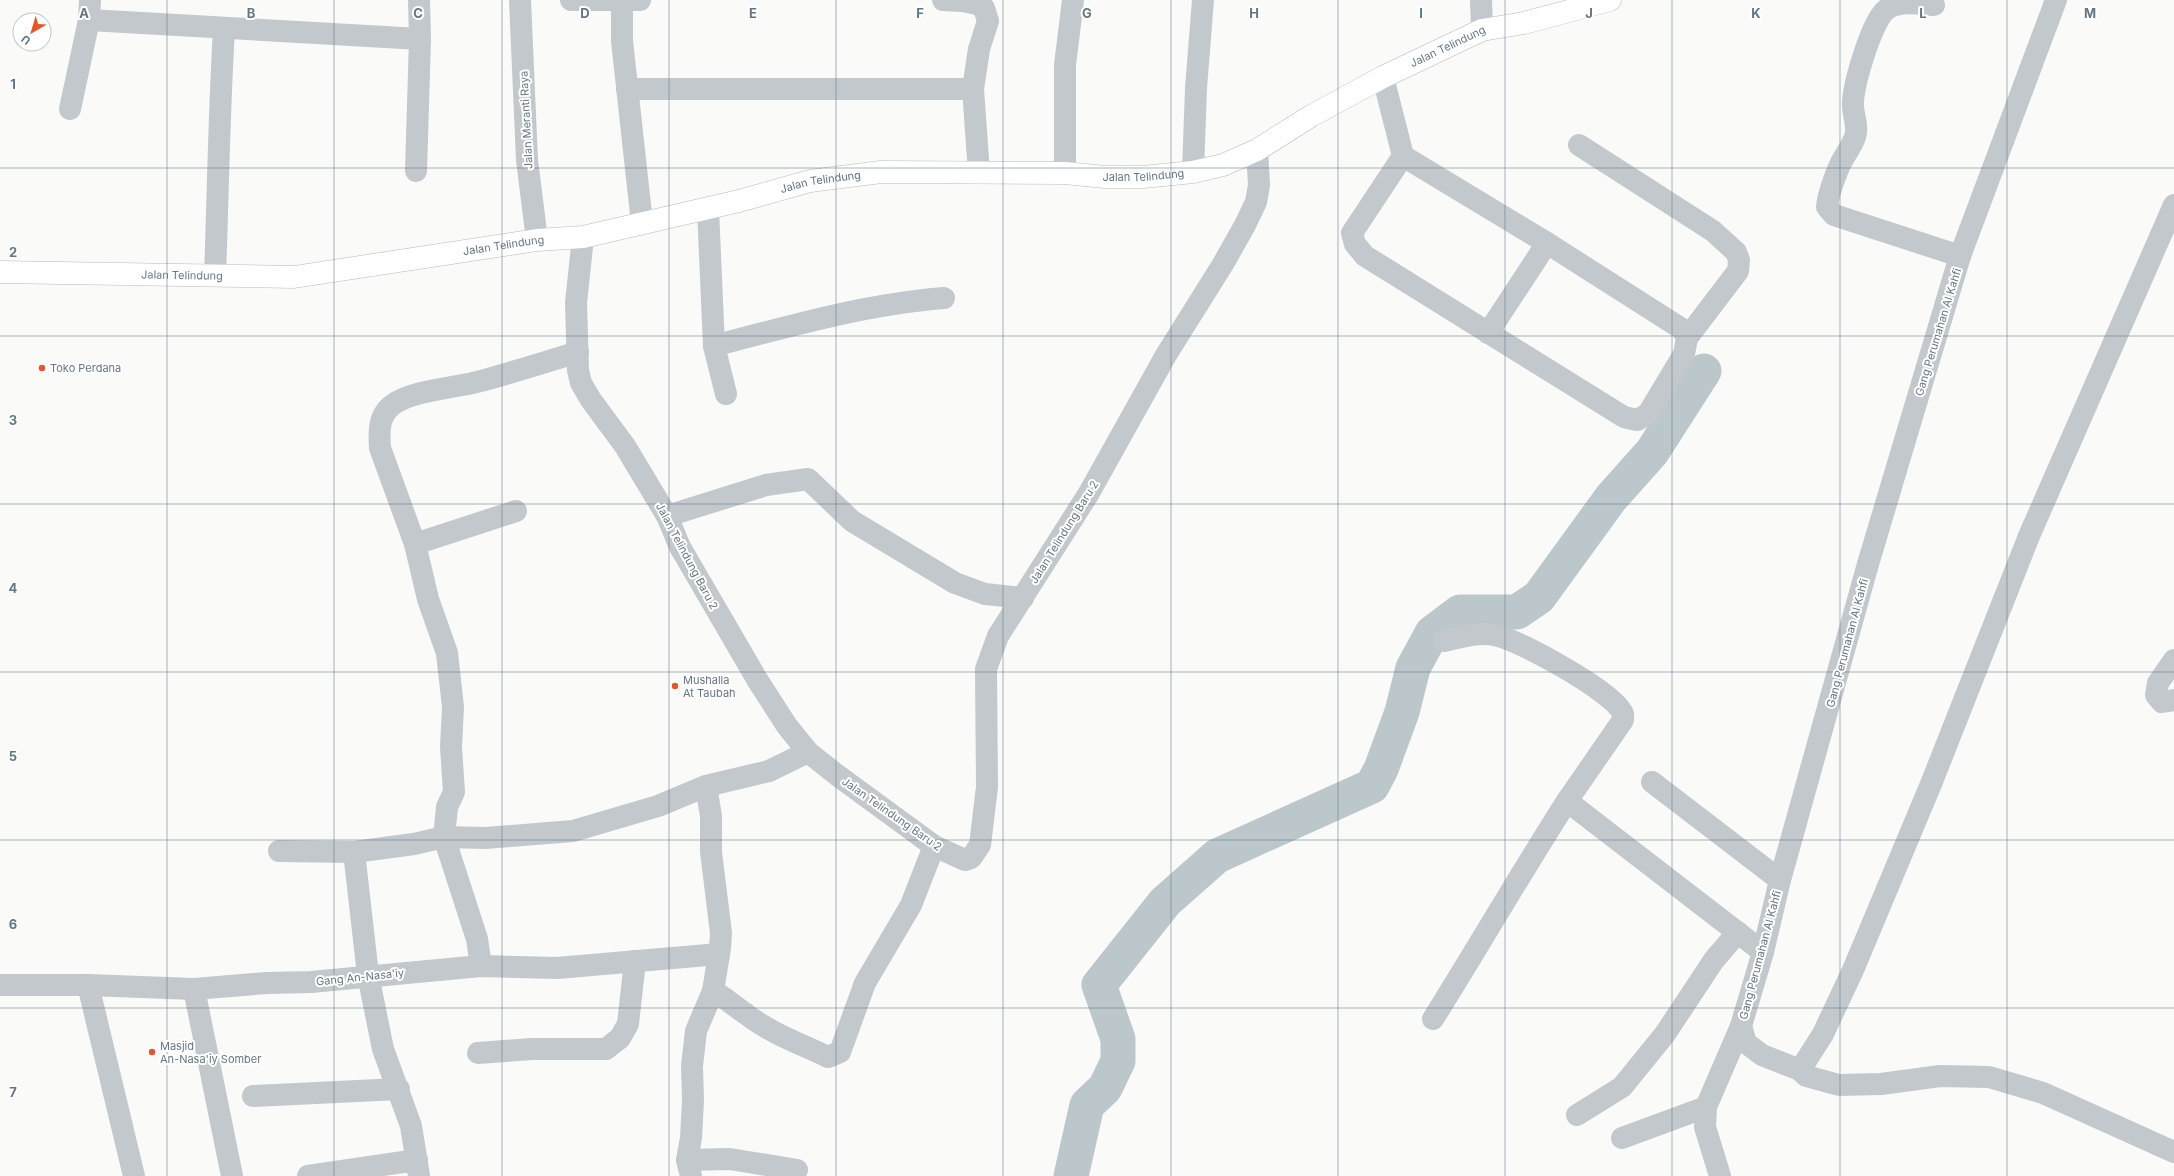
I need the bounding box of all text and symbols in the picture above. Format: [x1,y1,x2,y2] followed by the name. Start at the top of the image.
[79,5,89,21] text: A
[247,5,256,21] text: B
[413,5,423,21] text: C
[580,5,590,21] text: D
[749,5,757,21] text: E
[916,5,924,21] text: F
[1082,5,1092,21] text: G
[1249,5,1259,21] text: H
[1419,5,1423,21] text: I
[1585,5,1593,21] text: J
[1751,5,1761,21] text: K
[1919,5,1927,21] text: L
[2084,5,2096,21] text: M
[12,12,52,52] north arrow
[1408,22,1488,70] street label: Jalan Telindung
[18,32,33,48] text: U
[516,70,536,170] street label: Jalan Meranti Raya
[10,76,16,92] text: 1
[1102,166,1185,184] street label: Jalan Telindung
[778,168,862,196] street label: Jalan Telindung
[462,233,545,258] street label: Jalan Telindung
[9,244,17,260] text: 2
[1912,266,1964,398] street label: Gang Perumahan Al Kahfi
[141,267,223,283] street label: Jalan Telindung
[50,361,121,375] place label: Toko Perdana
[37,363,47,373] marker: Toko Perdana
[9,412,17,428] text: 3
[1027,478,1101,586] street label: Jalan Telindung Baru 2
[653,500,721,612] street label: Jalan Telindung Baru 2
[1823,577,1871,709] street label: Gang Perumahan Al Kahfi
[9,580,18,596] text: 4
[683,673,736,700] place label: Mushalla At Taubah
[670,681,680,691] marker: Mushalla At Taubah
[9,748,17,764] text: 5
[839,774,945,854] street label: Jalan Telindung Baru 2
[1736,889,1784,1021] street label: Gang Perumahan Al Kahfi
[9,916,17,932] text: 6
[315,965,405,989] street label: Gang An-Nasa'iy
[160,1039,261,1066] place label: Masjid An-Nasa'iy Somber
[147,1047,157,1057] marker: Masjid An-Nasa'iy Somber
[9,1084,17,1100] text: 7

